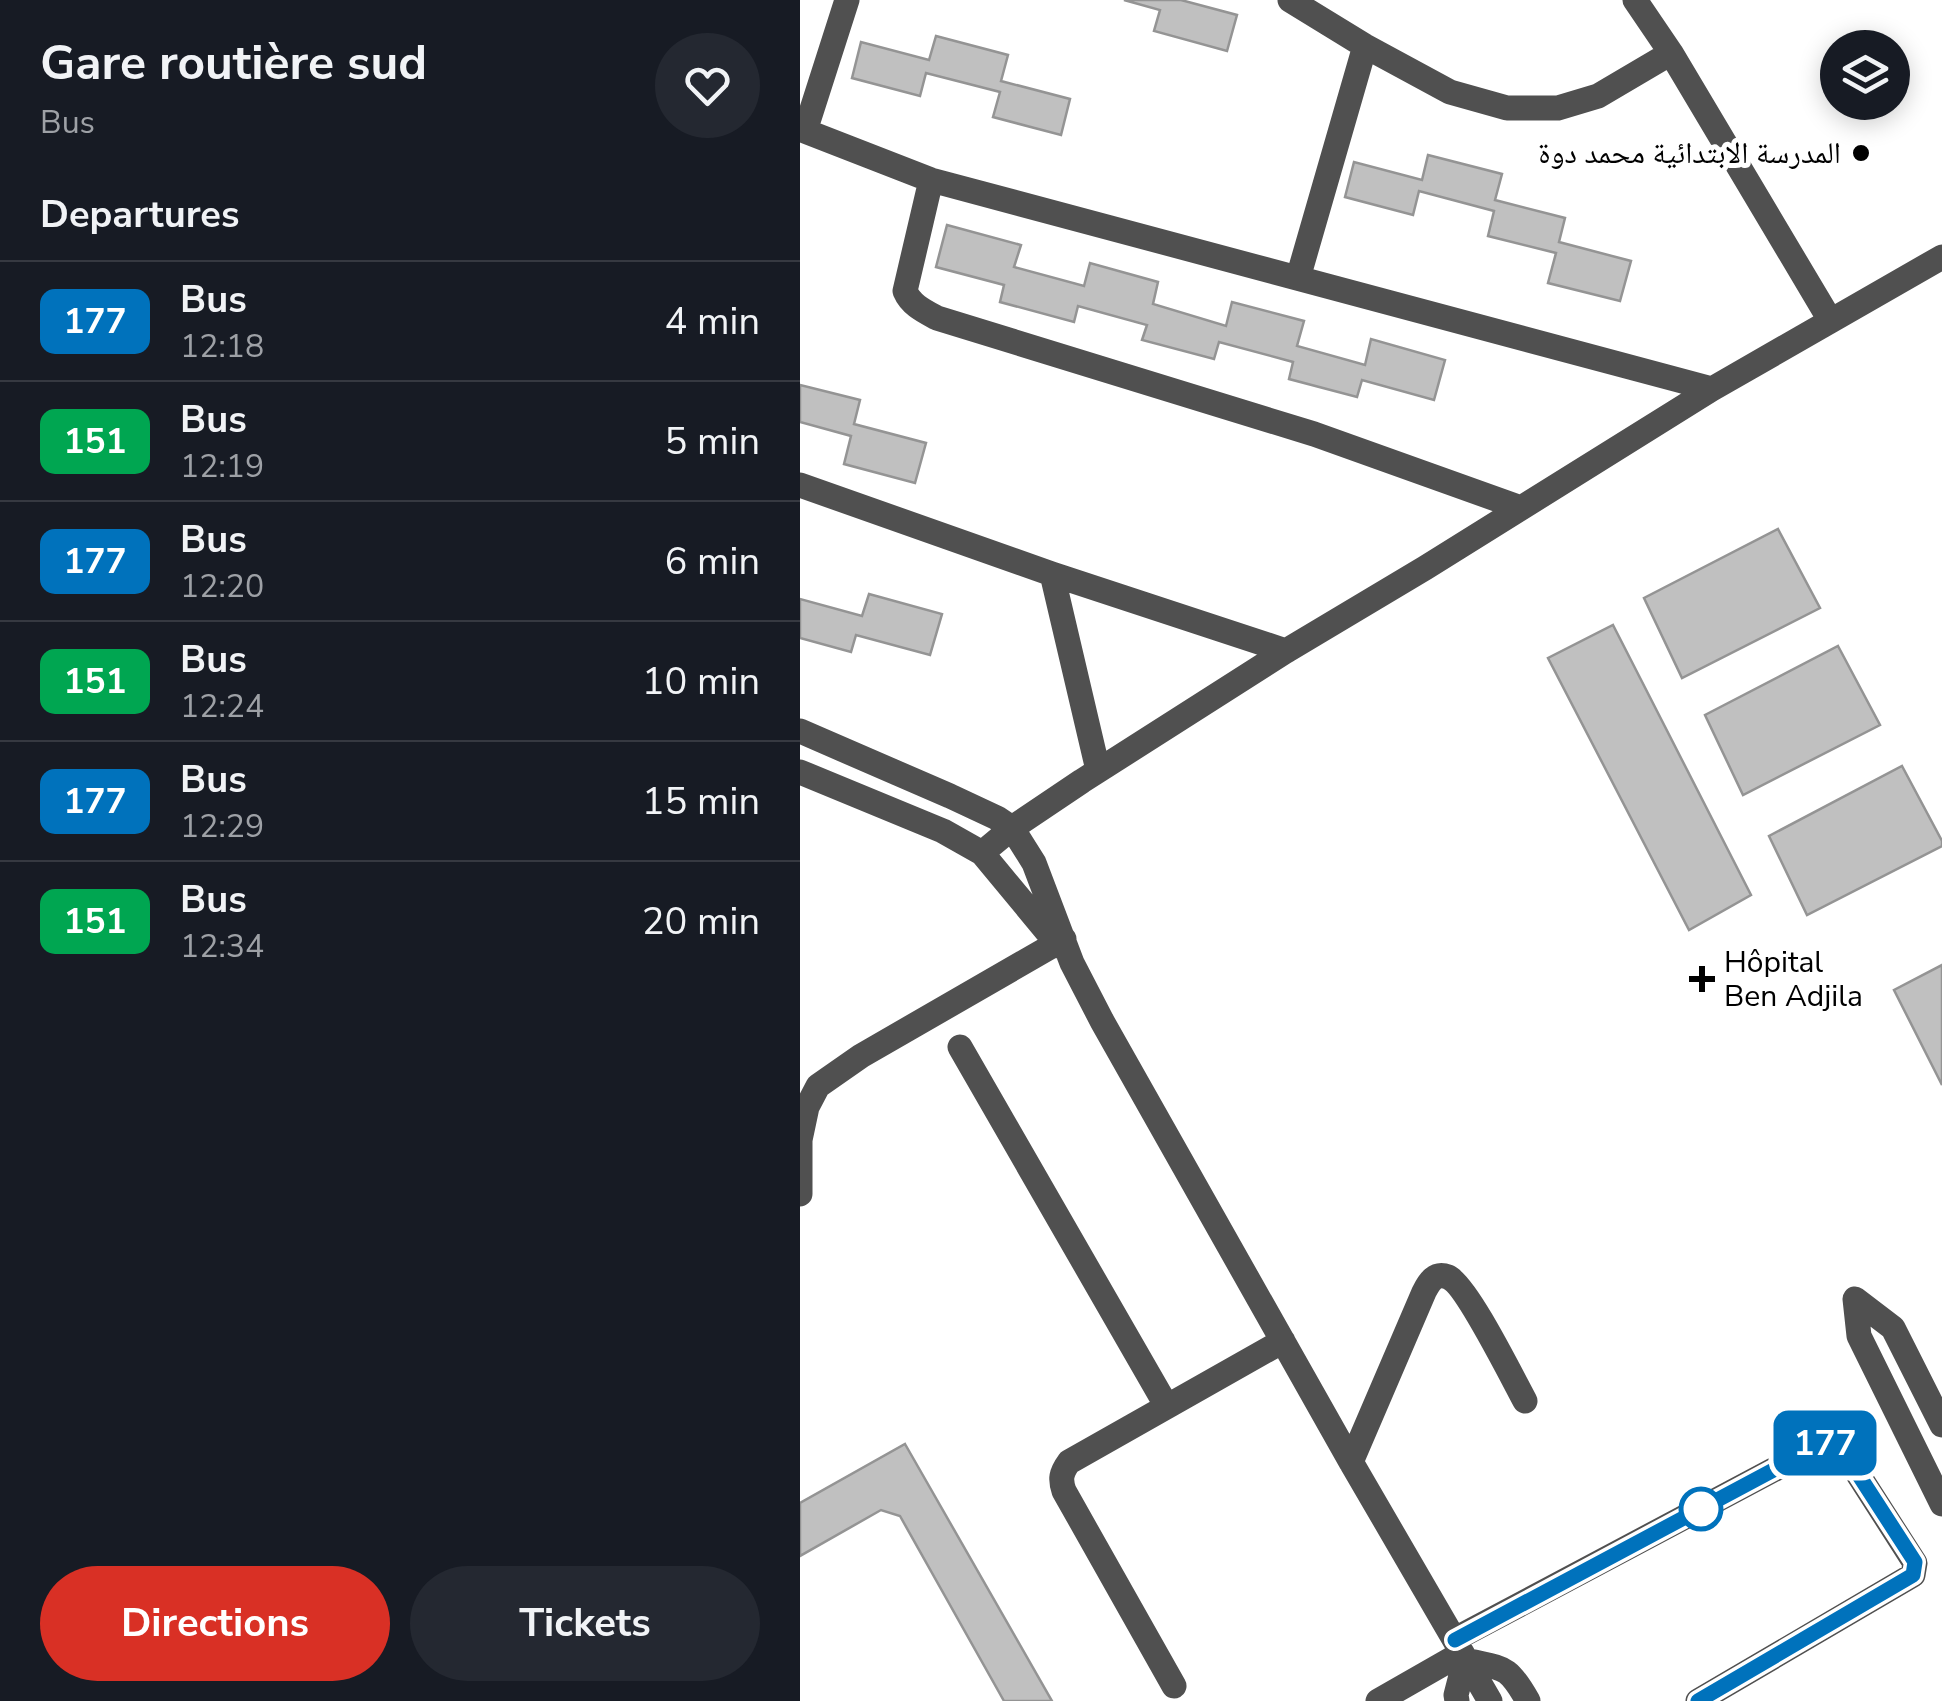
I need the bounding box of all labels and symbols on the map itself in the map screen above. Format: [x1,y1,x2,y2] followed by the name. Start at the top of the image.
[1538,133,1841,174] place label: المدرسة الابتدائية محمد دوة
[1850,142,1872,164] marker: المدرسة الابتدائية محمد دوة
[1724,942,1863,1017] place label: Hôpital Ben Adjila
[1689,966,1715,992] marker: Hôpital Ben Adjila
[1768,1410,1882,1476] line badge: 177
[1680,1488,1722,1530] unlabelled marker

